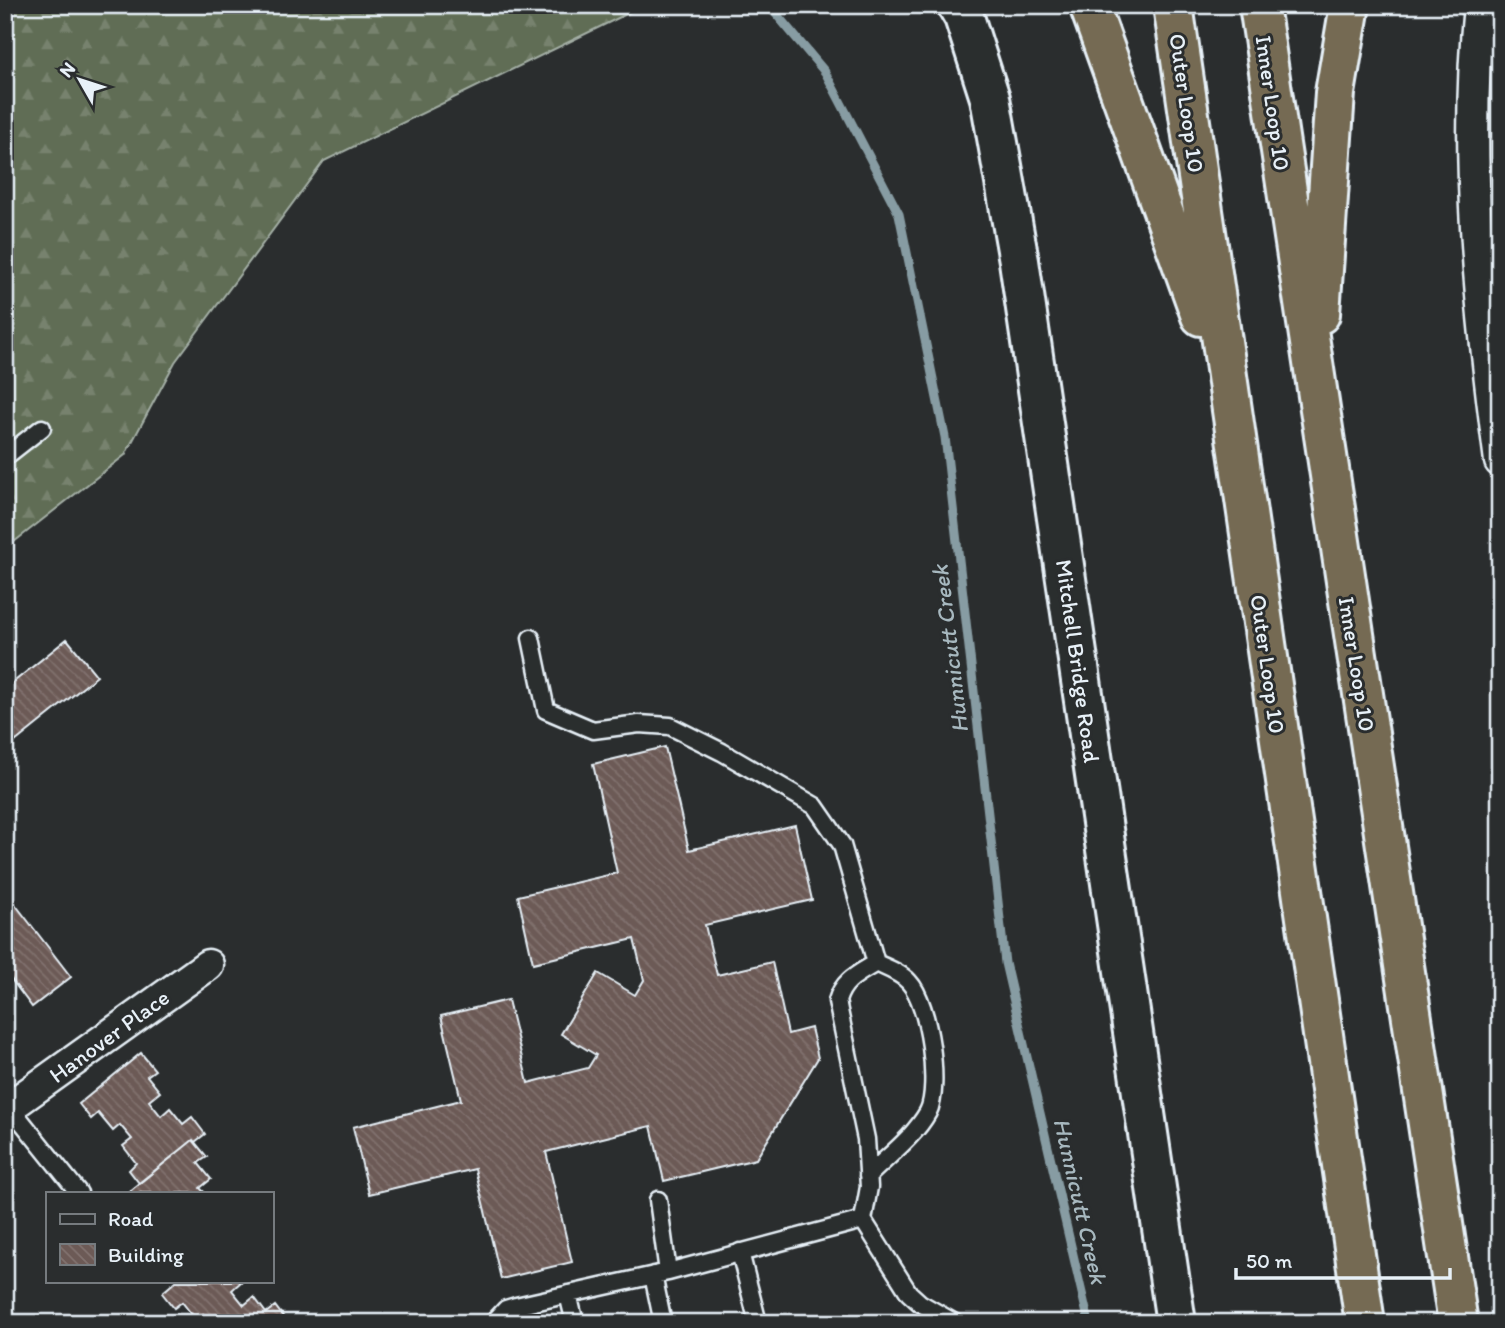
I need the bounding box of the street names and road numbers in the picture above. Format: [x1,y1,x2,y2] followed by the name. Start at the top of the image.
[1163,32,1211,174] street label: Outer Loop 10
[1250,34,1296,172] street label: Inner Loop 10
[1050,558,1106,765] street label: Mitchell Bridge Road
[1244,593,1292,735] street label: Outer Loop 10
[1333,595,1381,733] street label: Inner Loop 10
[43,983,175,1089] street label: Hanover Place

